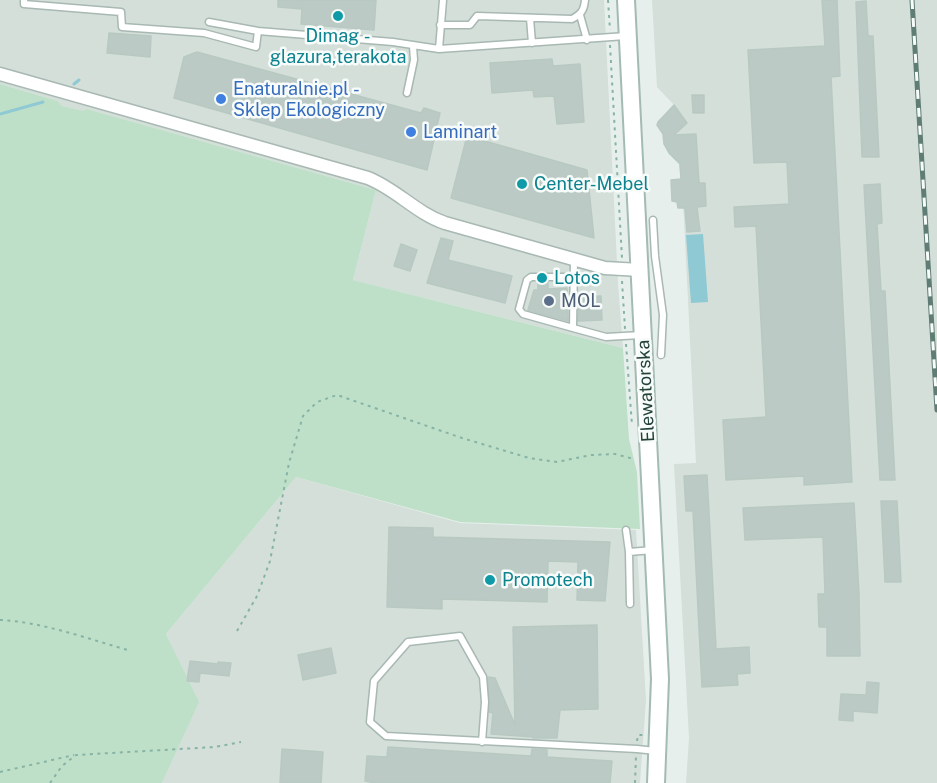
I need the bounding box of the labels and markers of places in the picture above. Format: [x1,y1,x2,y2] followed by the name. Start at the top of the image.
[331,9,345,23] marker: Dimag - glazura,terakota
[270,25,406,68] place label: Dimag - glazura,terakota
[233,78,385,121] place label: Enaturalnie.pl - Sklep Ekologiczny
[214,92,228,106] marker: Enaturalnie.pl - Sklep Ekologiczny
[423,121,497,143] place label: Laminart
[404,125,418,139] marker: Laminart
[534,173,649,195] place label: Center-Mebel
[515,177,529,191] marker: Center-Mebel
[554,267,600,289] place label: Lotos
[535,271,549,285] marker: Lotos
[561,290,601,312] place label: MOL
[542,294,556,308] marker: MOL
[502,569,593,591] place label: Promotech
[483,573,497,587] marker: Promotech

